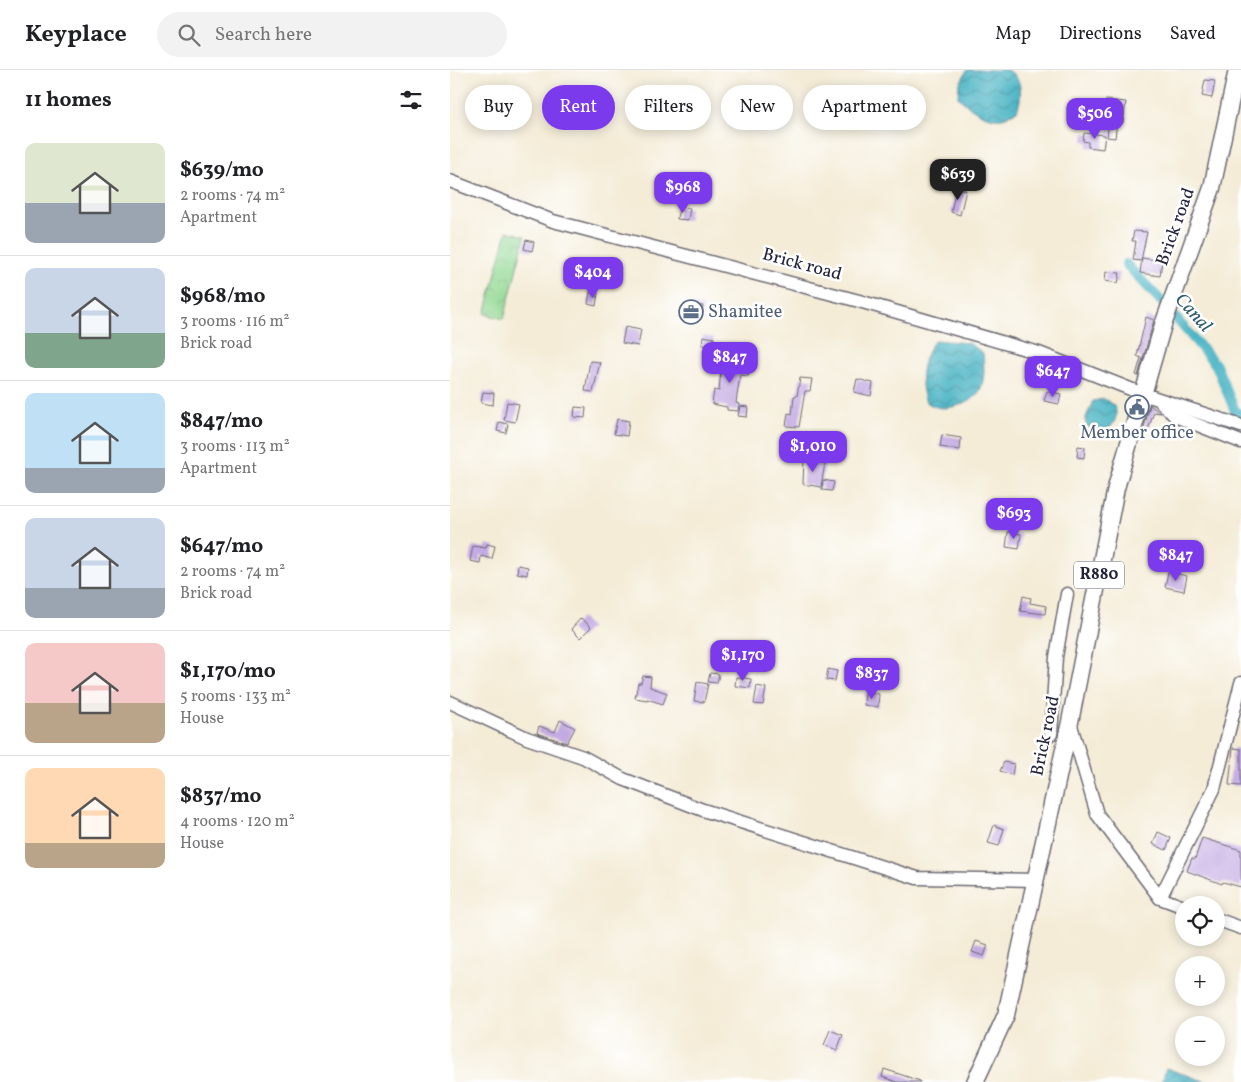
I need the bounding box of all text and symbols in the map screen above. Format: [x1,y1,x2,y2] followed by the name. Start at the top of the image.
[157,12,507,57] search box
[25,18,127,52] text: Keyplace
[175,21,203,49] icon: search
[215,22,312,48] text: Search here
[995,22,1031,47] text: Map
[1059,22,1142,47] text: Directions
[1170,22,1216,47] text: Saved
[465,85,532,130] chip: Buy
[542,85,615,130] chip: Rent
[625,85,711,130] chip: Filters
[721,85,793,130] chip: New
[803,85,926,130] chip: Apartment
[25,86,112,115] text: 11 homes
[397,86,425,114] icon: filters
[1065,98,1125,140] pin: $506
[1077,103,1113,125] text: $506
[180,156,264,185] text: $639/mo
[928,158,988,201] pin: $639
[65,163,125,223] icon: home
[941,164,975,186] text: $639
[653,172,713,214] pin: $968
[665,177,701,199] text: $968
[1150,184,1202,270] street label: Brick road
[180,185,285,207] text: 2 rooms · 74 m²
[180,207,257,229] text: Apartment
[759,242,845,288] street label: Brick road
[563,256,623,299] pin: $404
[574,262,612,284] text: $404
[180,282,265,311] text: $968/mo
[65,288,125,348] icon: home
[1168,288,1218,338] water label: Canal
[678,299,704,325] office icon: Shamitee
[708,300,782,325] place label: Shamitee
[180,311,289,333] text: 3 rooms · 116 m²
[180,333,252,355] text: Brick road
[700,342,760,384] pin: $847
[713,347,747,369] text: $847
[1023,356,1083,398] pin: $647
[1036,361,1070,383] text: $647
[1124,394,1150,420] public building icon: Member office
[180,407,263,436] text: $847/mo
[65,413,125,473] icon: home
[1080,421,1194,446] place label: Member office
[772,430,854,473] pin: $1,010
[180,436,290,458] text: 3 rooms · 113 m²
[790,436,836,458] text: $1,010
[180,458,257,480] text: Apartment
[984,498,1044,540] pin: $693
[997,503,1031,525] text: $693
[180,532,263,561] text: $647/mo
[65,538,125,598] icon: home
[1146,540,1206,582] pin: $847
[1159,545,1193,567] text: $847
[180,561,285,583] text: 2 rooms · 74 m²
[1074,562,1124,588] road number: R880
[180,583,252,605] text: Brick road
[702,640,784,682] pin: $1,170
[721,645,765,667] text: $1,170
[180,657,276,686] text: $1,170/mo
[842,658,902,700] pin: $837
[65,663,125,723] icon: home
[855,663,889,685] text: $837
[180,686,291,708] text: 5 rooms · 133 m²
[1025,694,1067,778] street label: Brick road
[180,708,224,730] text: House
[180,782,262,811] text: $837/mo
[65,788,125,848] icon: home
[180,811,295,833] text: 4 rooms · 120 m²
[180,833,224,855] text: House
[1175,896,1225,1066] map controls
[1175,896,1225,946] button: locate
[1175,956,1225,1006] button: +
[1175,1016,1225,1066] button: −

